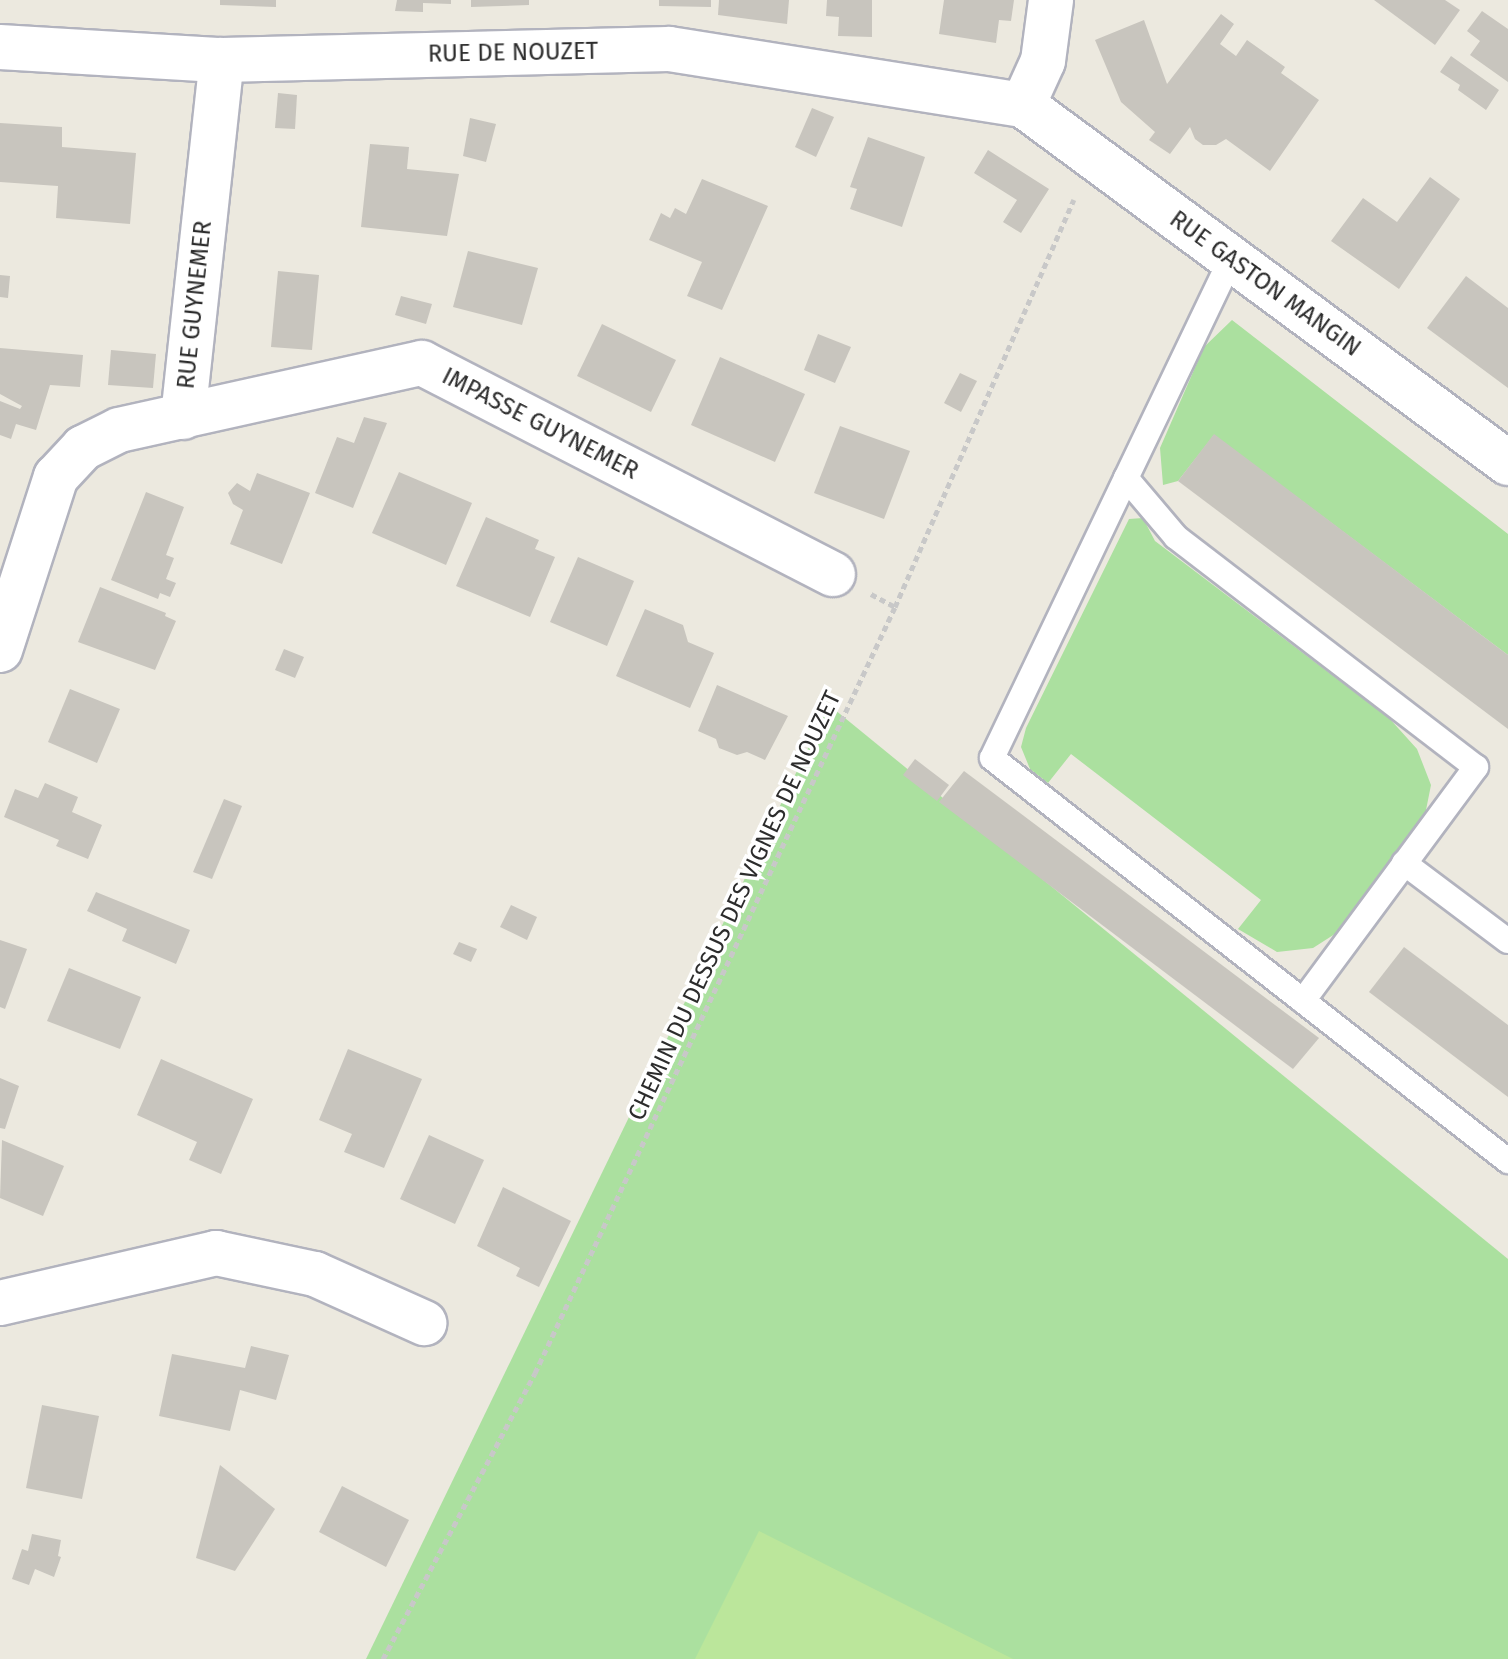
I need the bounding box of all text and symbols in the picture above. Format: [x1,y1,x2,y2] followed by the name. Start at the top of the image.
[428,37,598,69] street label: RUE DE NOUZET
[1164,205,1366,363] street label: RUE GASTON MANGIN
[172,219,218,391] street label: RUE GUYNEMER
[437,362,643,486] street label: IMPASSE GUYNEMER
[623,687,847,1125] street label: CHEMIN DU DESSUS DES VIGNES DE NOUZET

